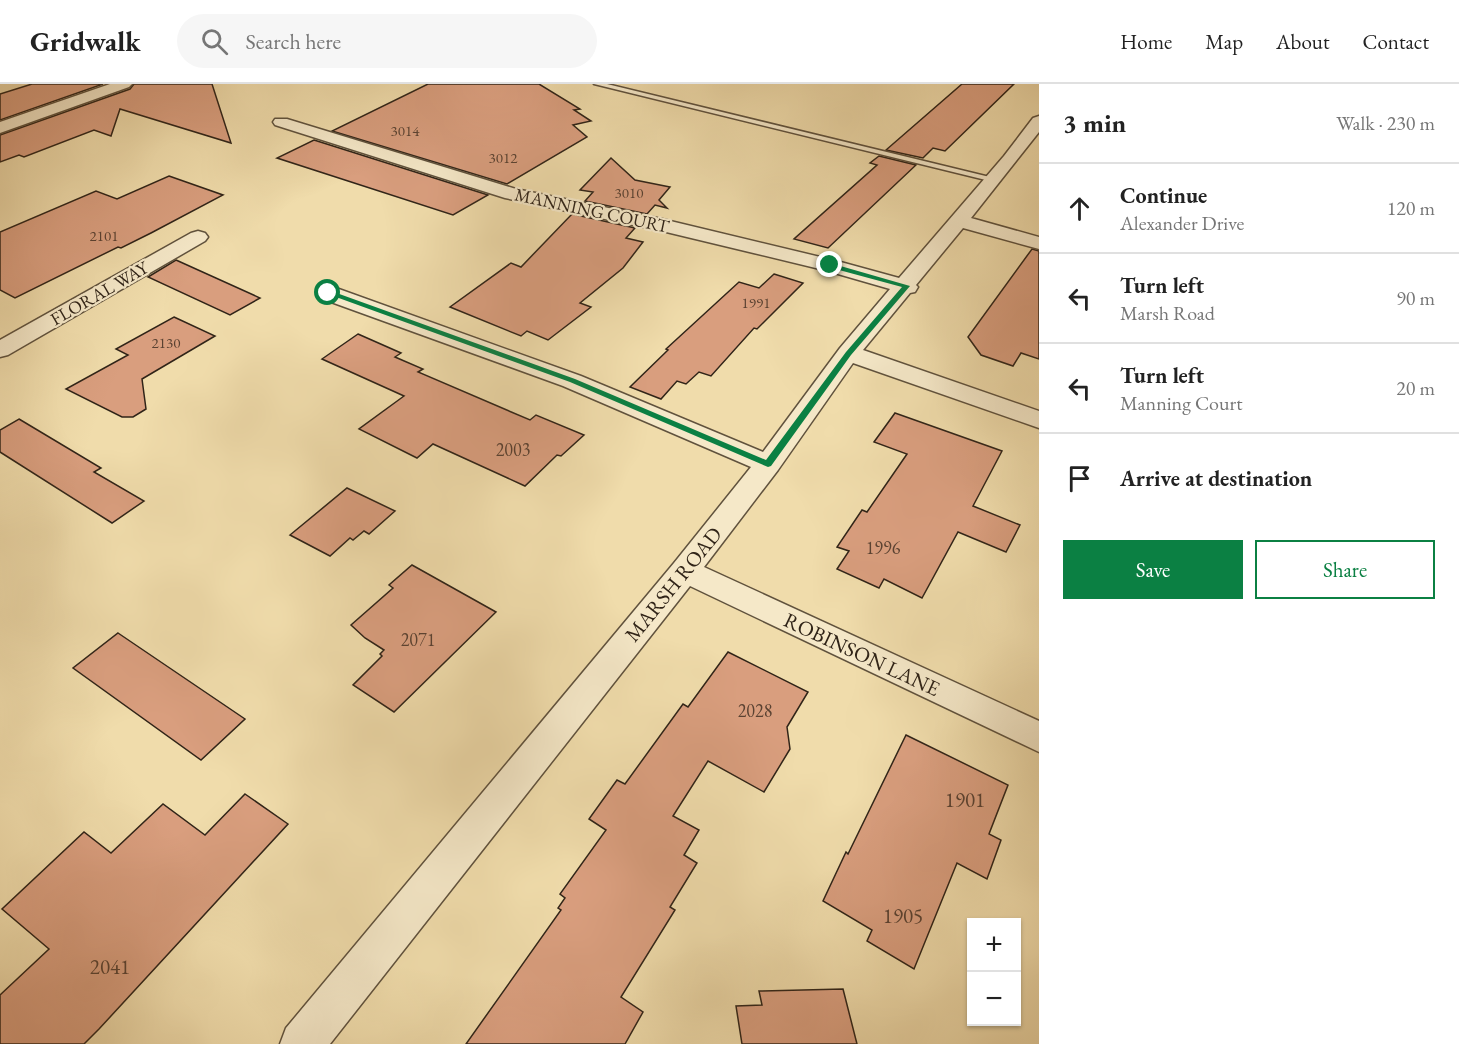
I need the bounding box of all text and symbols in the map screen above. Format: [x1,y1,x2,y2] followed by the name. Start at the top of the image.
[177,14,597,68] search box
[30,23,141,59] text: Gridwalk
[198,25,231,58] icon: search
[246,27,341,56] text: Search here
[1120,28,1172,55] text: Home
[1205,28,1243,55] text: Map
[1276,28,1329,55] text: About
[1362,28,1429,55] text: Contact
[1063,106,1126,140] text: 3 min
[1336,110,1435,136] text: Walk · 230 m
[391,121,420,140] house number: 3014
[489,148,518,167] house number: 3012
[1120,181,1207,210] text: Continue
[513,182,672,238] street label: MANNING COURT
[615,183,643,202] house number: 3010
[1063,192,1096,225] icon: ahead
[1387,195,1435,221] text: 120 m
[1120,210,1244,236] text: Alexander Drive
[90,226,118,245] house number: 2101
[816,251,842,277] route end
[46,255,153,330] street label: FLORAL WAY
[1120,271,1204,300] text: Turn left
[314,279,340,305] route start
[1063,282,1096,315] icon: left
[1396,285,1435,311] text: 90 m
[742,293,770,312] house number: 1991
[1120,300,1215,326] text: Marsh Road
[152,333,180,352] house number: 2130
[1120,361,1204,390] text: Turn left
[1063,372,1096,405] icon: left
[1396,375,1435,401] text: 20 m
[1120,390,1242,416] text: Manning Court
[496,438,530,461] house number: 2003
[1063,462,1096,495] icon: arrive
[1120,464,1312,493] text: Arrive at destination
[618,521,728,647] street label: MARSH ROAD
[866,536,901,559] house number: 1996
[1063,540,1243,599] button: Save
[1255,540,1435,599] button: Share
[780,606,944,702] street label: ROBINSON LANE
[401,628,435,651] house number: 2071
[738,699,772,722] house number: 2028
[945,786,985,813] house number: 1901
[883,902,923,929] house number: 1905
[967,918,1021,1026] map controls
[967,918,1021,972] button: +
[90,953,130,980] house number: 2041
[967,972,1021,1026] button: −

